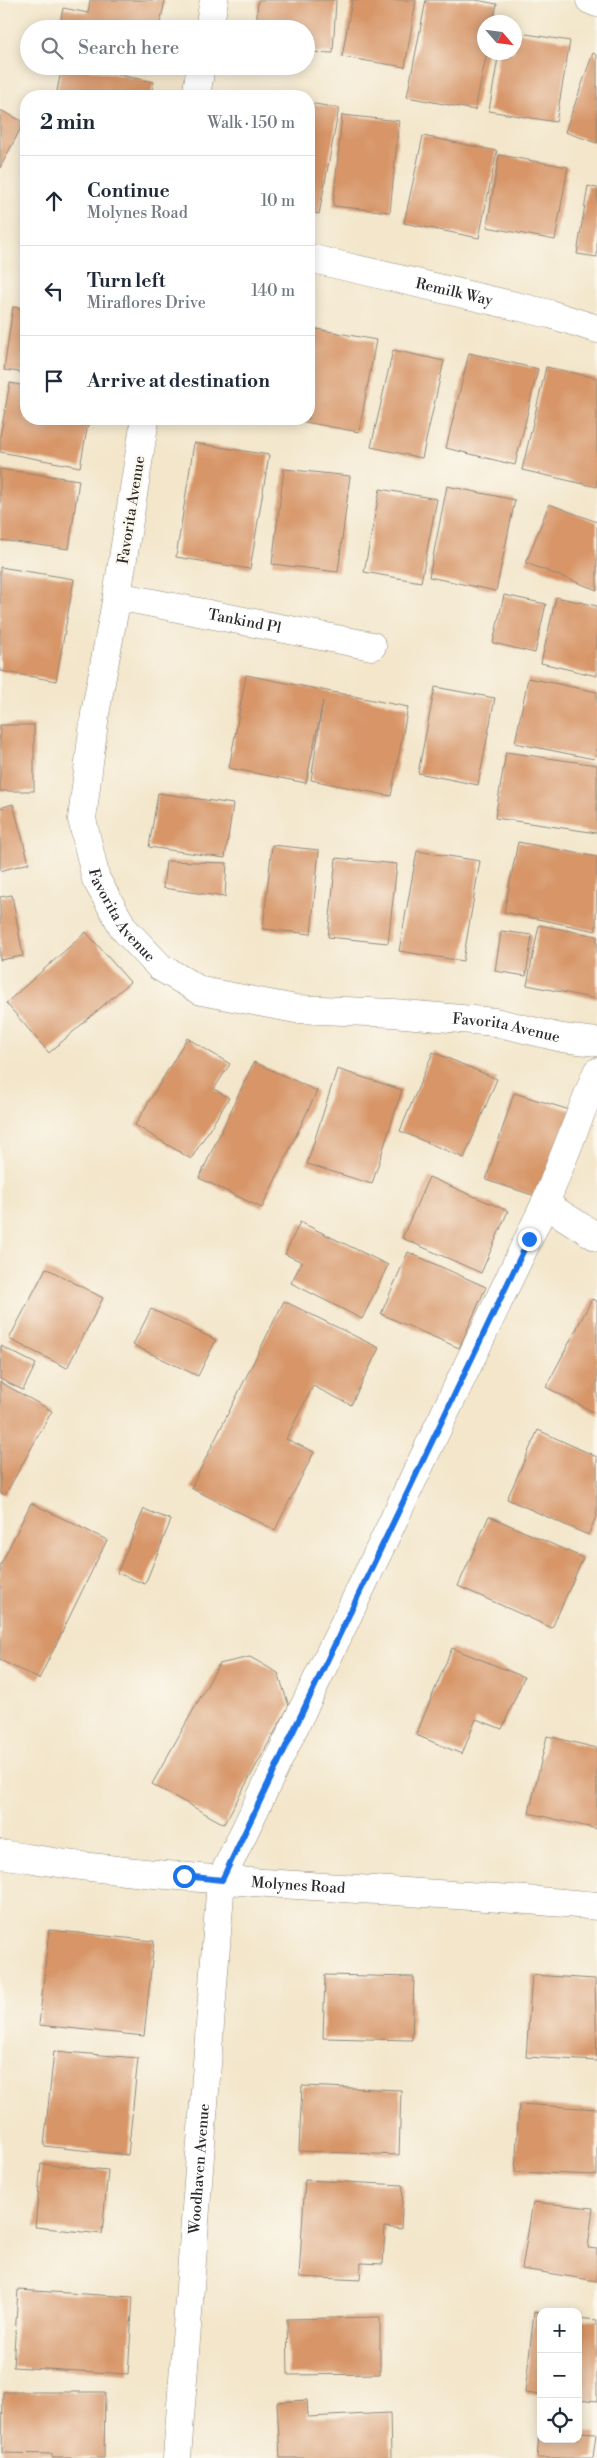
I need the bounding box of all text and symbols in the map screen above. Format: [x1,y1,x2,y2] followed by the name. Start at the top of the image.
[477,15,522,60] north arrow
[20,20,315,75] search box
[38,34,66,62] icon: search
[78,36,179,60] text: Search here
[40,110,95,136] text: 2 min
[207,113,295,133] text: Walk · 150 m
[87,179,170,203] text: Continue
[40,187,68,215] icon: ahead
[261,191,295,211] text: 10 m
[87,203,188,223] text: Molynes Road
[87,269,166,293] text: Turn left
[414,274,495,311] street label: Remilk Way
[40,277,68,305] icon: left
[251,281,295,301] text: 140 m
[87,293,206,313] text: Miraflores Drive
[40,367,68,395] icon: arrive
[87,369,270,393] text: Arrive at destination
[114,455,149,565] street label: Favorita Avenue
[206,605,283,638] street label: Tankind Pl
[84,867,159,966] street label: Favorita Avenue
[452,1009,562,1047] street label: Favorita Avenue
[518,1228,541,1251] route end
[173,1865,196,1888] route start
[250,1873,346,1898] street label: Molynes Road
[185,2103,214,2236] street label: Woodhaven Avenue
[537,2308,582,2443] map controls
[537,2308,582,2353] button: +
[537,2353,582,2398] button: −
[537,2398,582,2443] button: locate

